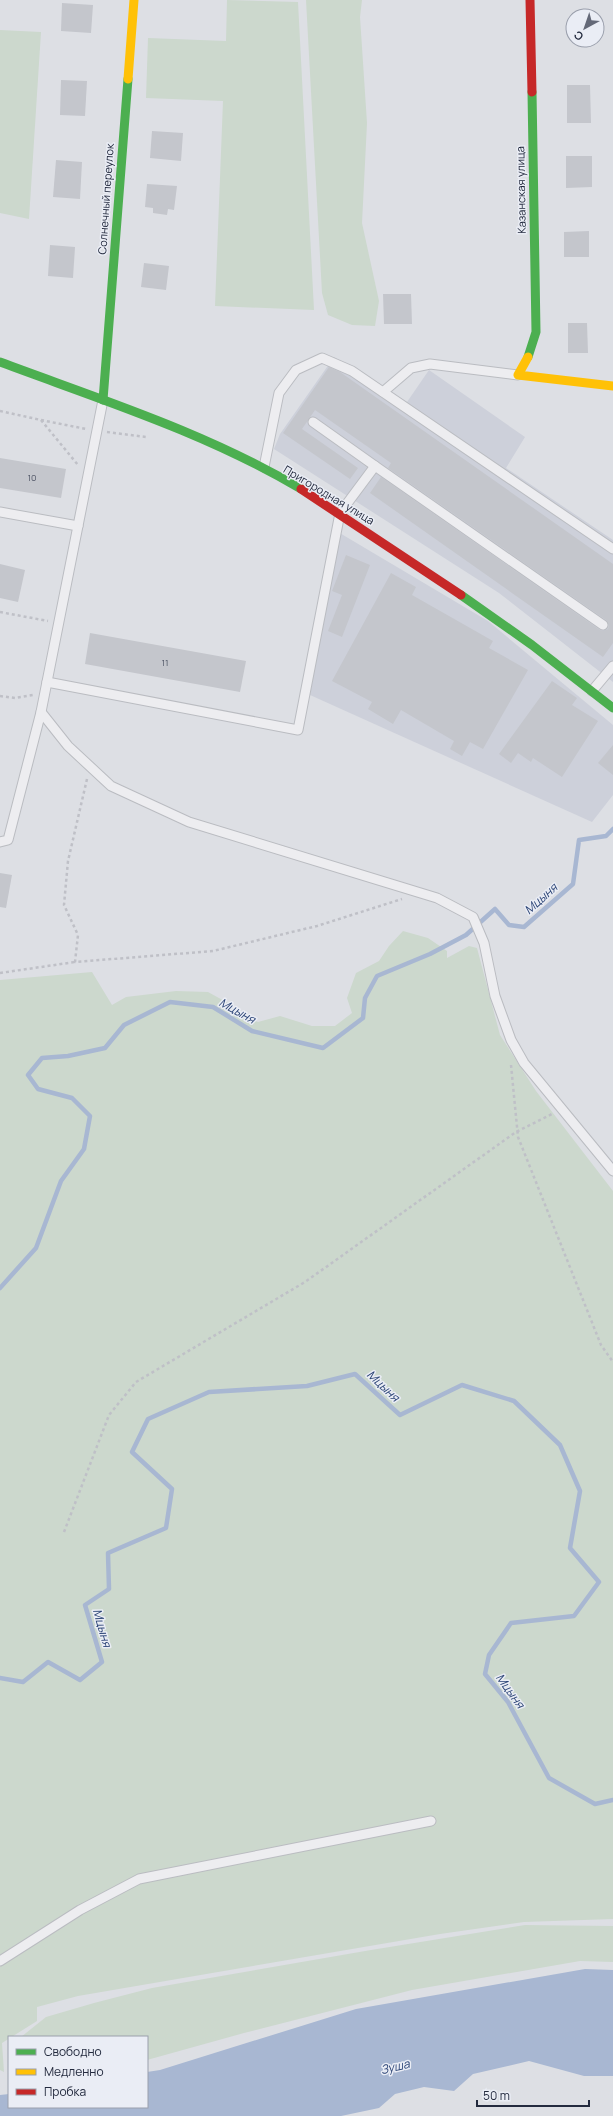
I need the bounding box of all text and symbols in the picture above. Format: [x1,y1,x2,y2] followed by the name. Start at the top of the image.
[565,8,605,48] north arrow
[570,28,586,44] text: С
[94,142,117,255] street label: Солнечный переулок
[512,146,529,234] street label: Казанская улица
[281,461,377,528] street label: Пригородная улица
[28,471,37,484] house number: 10
[161,656,169,669] house number: 11
[520,878,562,918] water label: Мцыня
[216,994,260,1028] water label: Мцыня
[363,1366,404,1406] water label: Мцыня
[89,1607,116,1650] water label: Мцыня
[492,1670,530,1713] water label: Мцыня
[8,2036,148,2108] legend
[44,2043,102,2060] text: Свободно
[379,2055,412,2078] water label: Зуша
[44,2063,104,2080] text: Медленно
[477,2082,589,2108] scale bar
[44,2083,86,2100] text: Пробка
[483,2087,510,2104] text: 50 m

